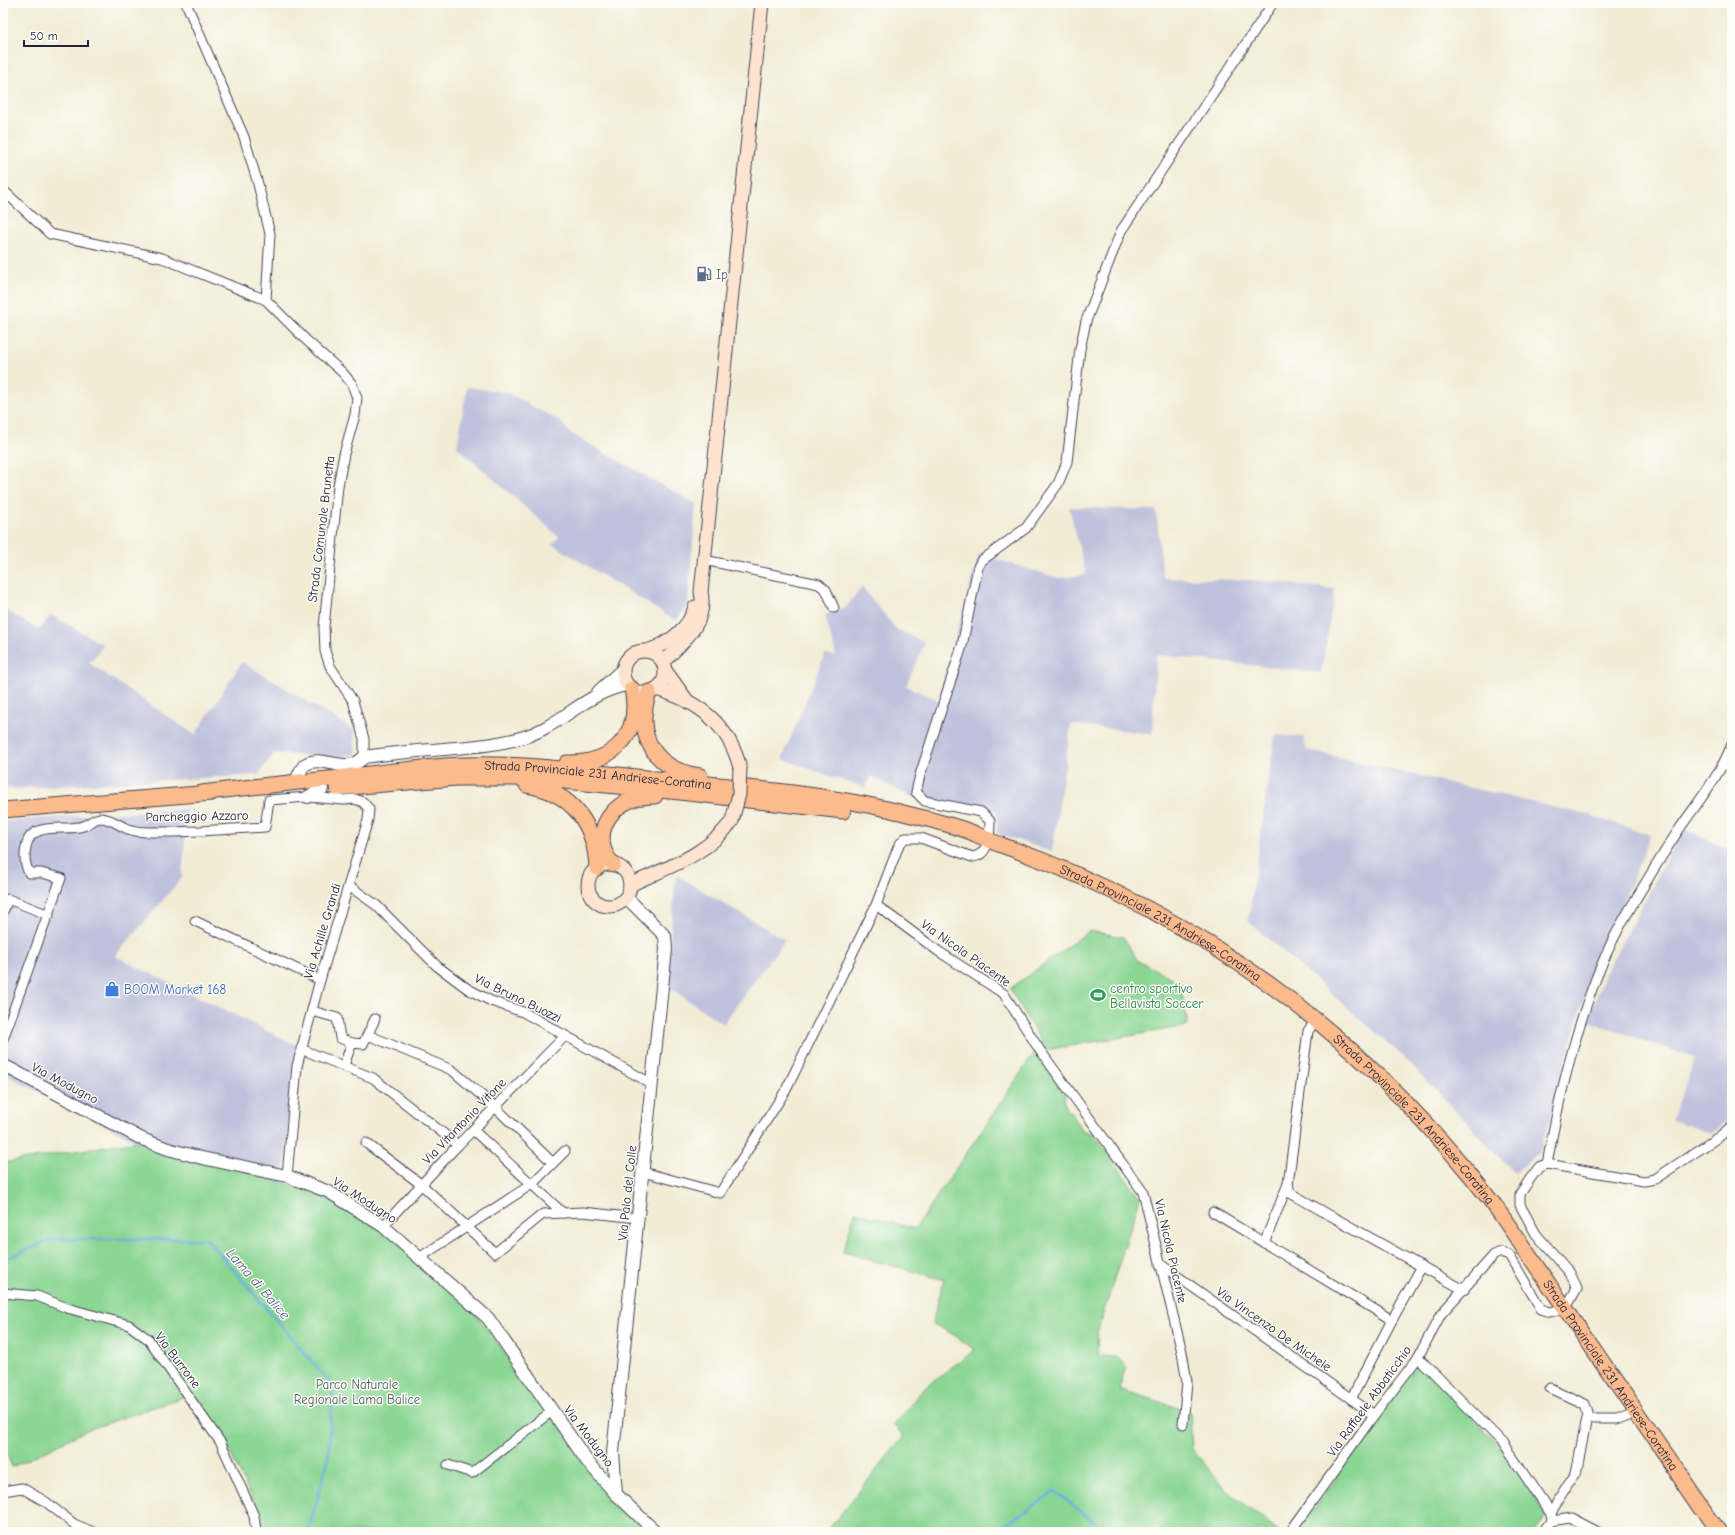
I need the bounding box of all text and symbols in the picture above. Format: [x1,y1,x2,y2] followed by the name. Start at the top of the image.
[24,22,88,48] scale bar
[30,29,58,43] text: 50 m
[695,265,713,283] fuel station icon: Ip
[716,267,728,282] place label: Ip
[305,455,337,603] street label: Strada Comunale Brunetta
[484,757,712,792] street label: Strada Provinciale 231 Andriese-Coratina
[145,808,249,824] street label: Parcheggio Azzaro
[1058,861,1264,984] street label: Strada Provinciale 231 Andriese-Coratina
[300,881,344,981] street label: Via Achille Grandi
[918,916,1014,990] street label: Via Nicola Piacente
[472,971,564,1025] street label: Via Bruno Buozzi
[103,980,121,998] shop icon: BOOM Market 168
[1110,981,1204,1011] place label: centro sportivo Bellavista Soccer
[124,982,227,997] place label: BOOM Market 168
[1089,986,1107,1004] sports icon: centro sportivo Bellavista Soccer
[1331,1031,1498,1207] street label: Strada Provinciale 231 Andriese-Coratina
[29,1059,101,1107] street label: Via Modugno
[419,1075,509,1167] street label: Via Vitantonio Vitone
[615,1144,640,1242] street label: Via Palo del Colle
[330,1174,400,1226] street label: Via Modugno
[1152,1198,1190,1305] street label: Via Nicola Piacente
[222,1245,294,1323] water label: Lama di Balice
[1540,1277,1682,1473] street label: Strada Provinciale 231 Andriese-Coratina
[1214,1284,1335,1375] street label: Via Vincenzo De Michele
[152,1329,204,1391] street label: Via Burrone
[1324,1343,1414,1459] street label: Via Raffaele Abbaticchio
[294,1377,421,1407] park label: Parco Naturale Regionale Lama Balice
[561,1402,617,1470] street label: Via Modugno

